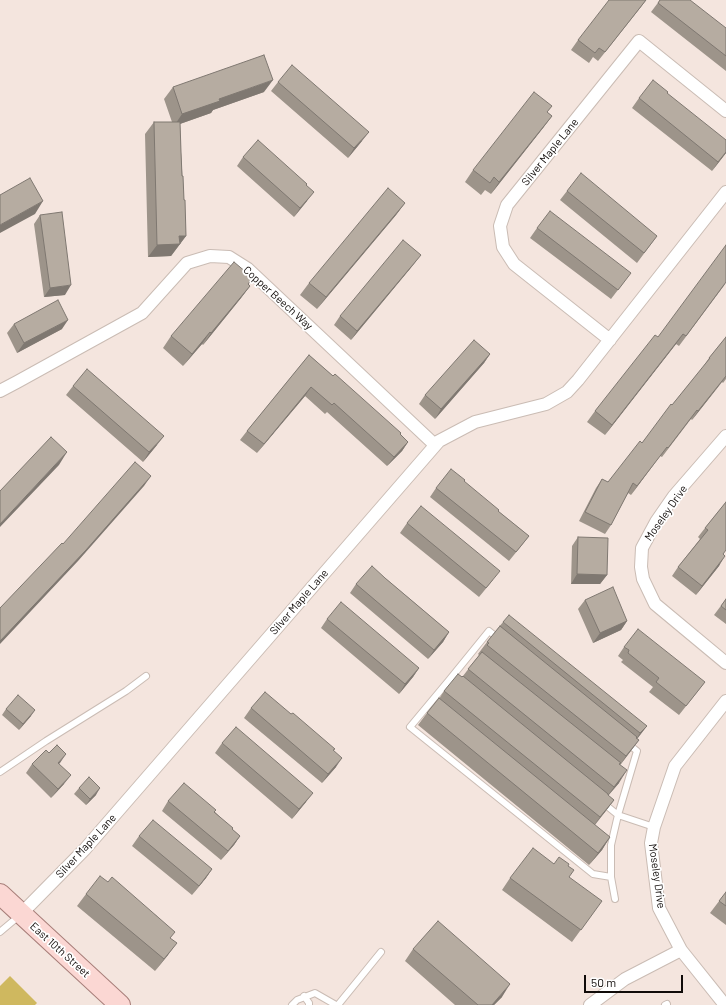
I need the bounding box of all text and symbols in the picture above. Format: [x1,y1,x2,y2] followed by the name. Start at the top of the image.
[519,116,581,188] street label: Silver Maple Lane
[241,263,315,333] street label: Copper Beech Way
[642,483,690,543] street label: Moseley Drive
[267,567,331,637] street label: Silver Maple Lane
[53,811,119,881] street label: Silver Maple Lane
[646,843,668,909] street label: Moseley Drive
[27,920,93,980] street label: East 10th Street
[586,967,685,993] scale bar
[591,975,616,989] text: 50 m

